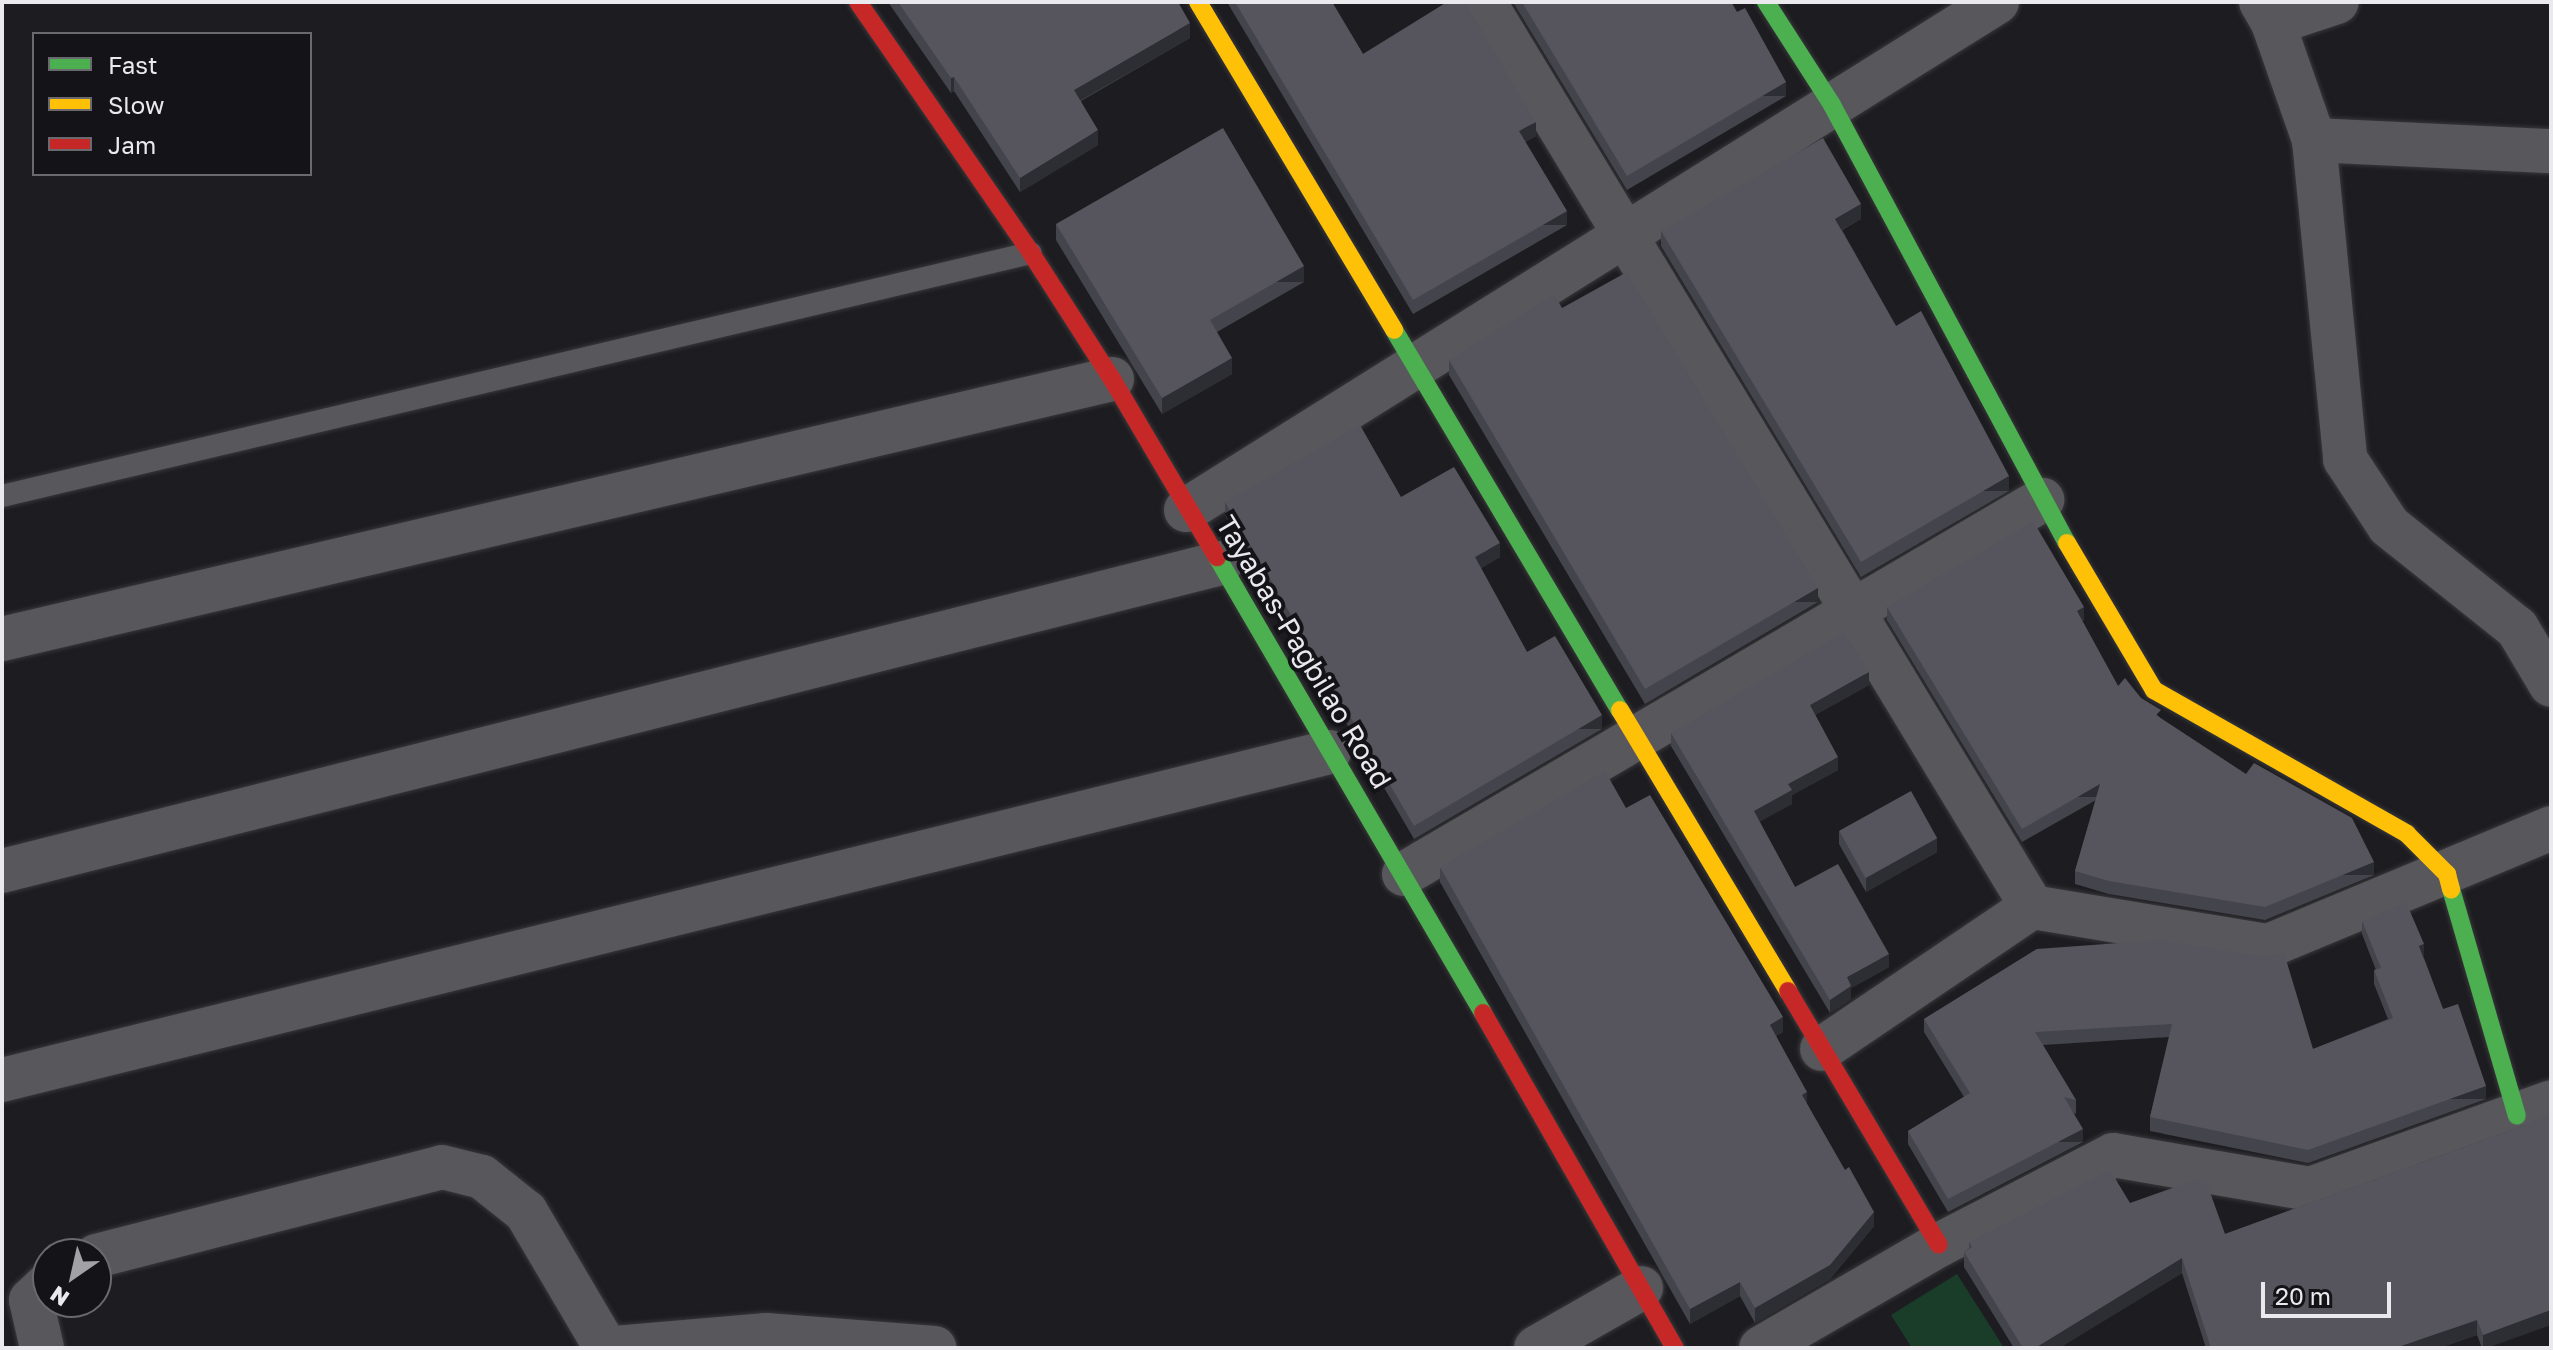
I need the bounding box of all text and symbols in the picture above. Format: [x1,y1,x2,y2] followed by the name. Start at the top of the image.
[32,32,312,176] legend
[108,50,158,79] text: Fast
[108,90,164,119] text: Slow
[108,130,156,159] text: Jam
[1209,510,1399,794] street label: Tayabas-Pagbilao Road
[32,1238,112,1318] north arrow
[2265,1266,2395,1316] scale bar
[45,1281,74,1313] text: N
[2275,1281,2331,1310] text: 20 m

